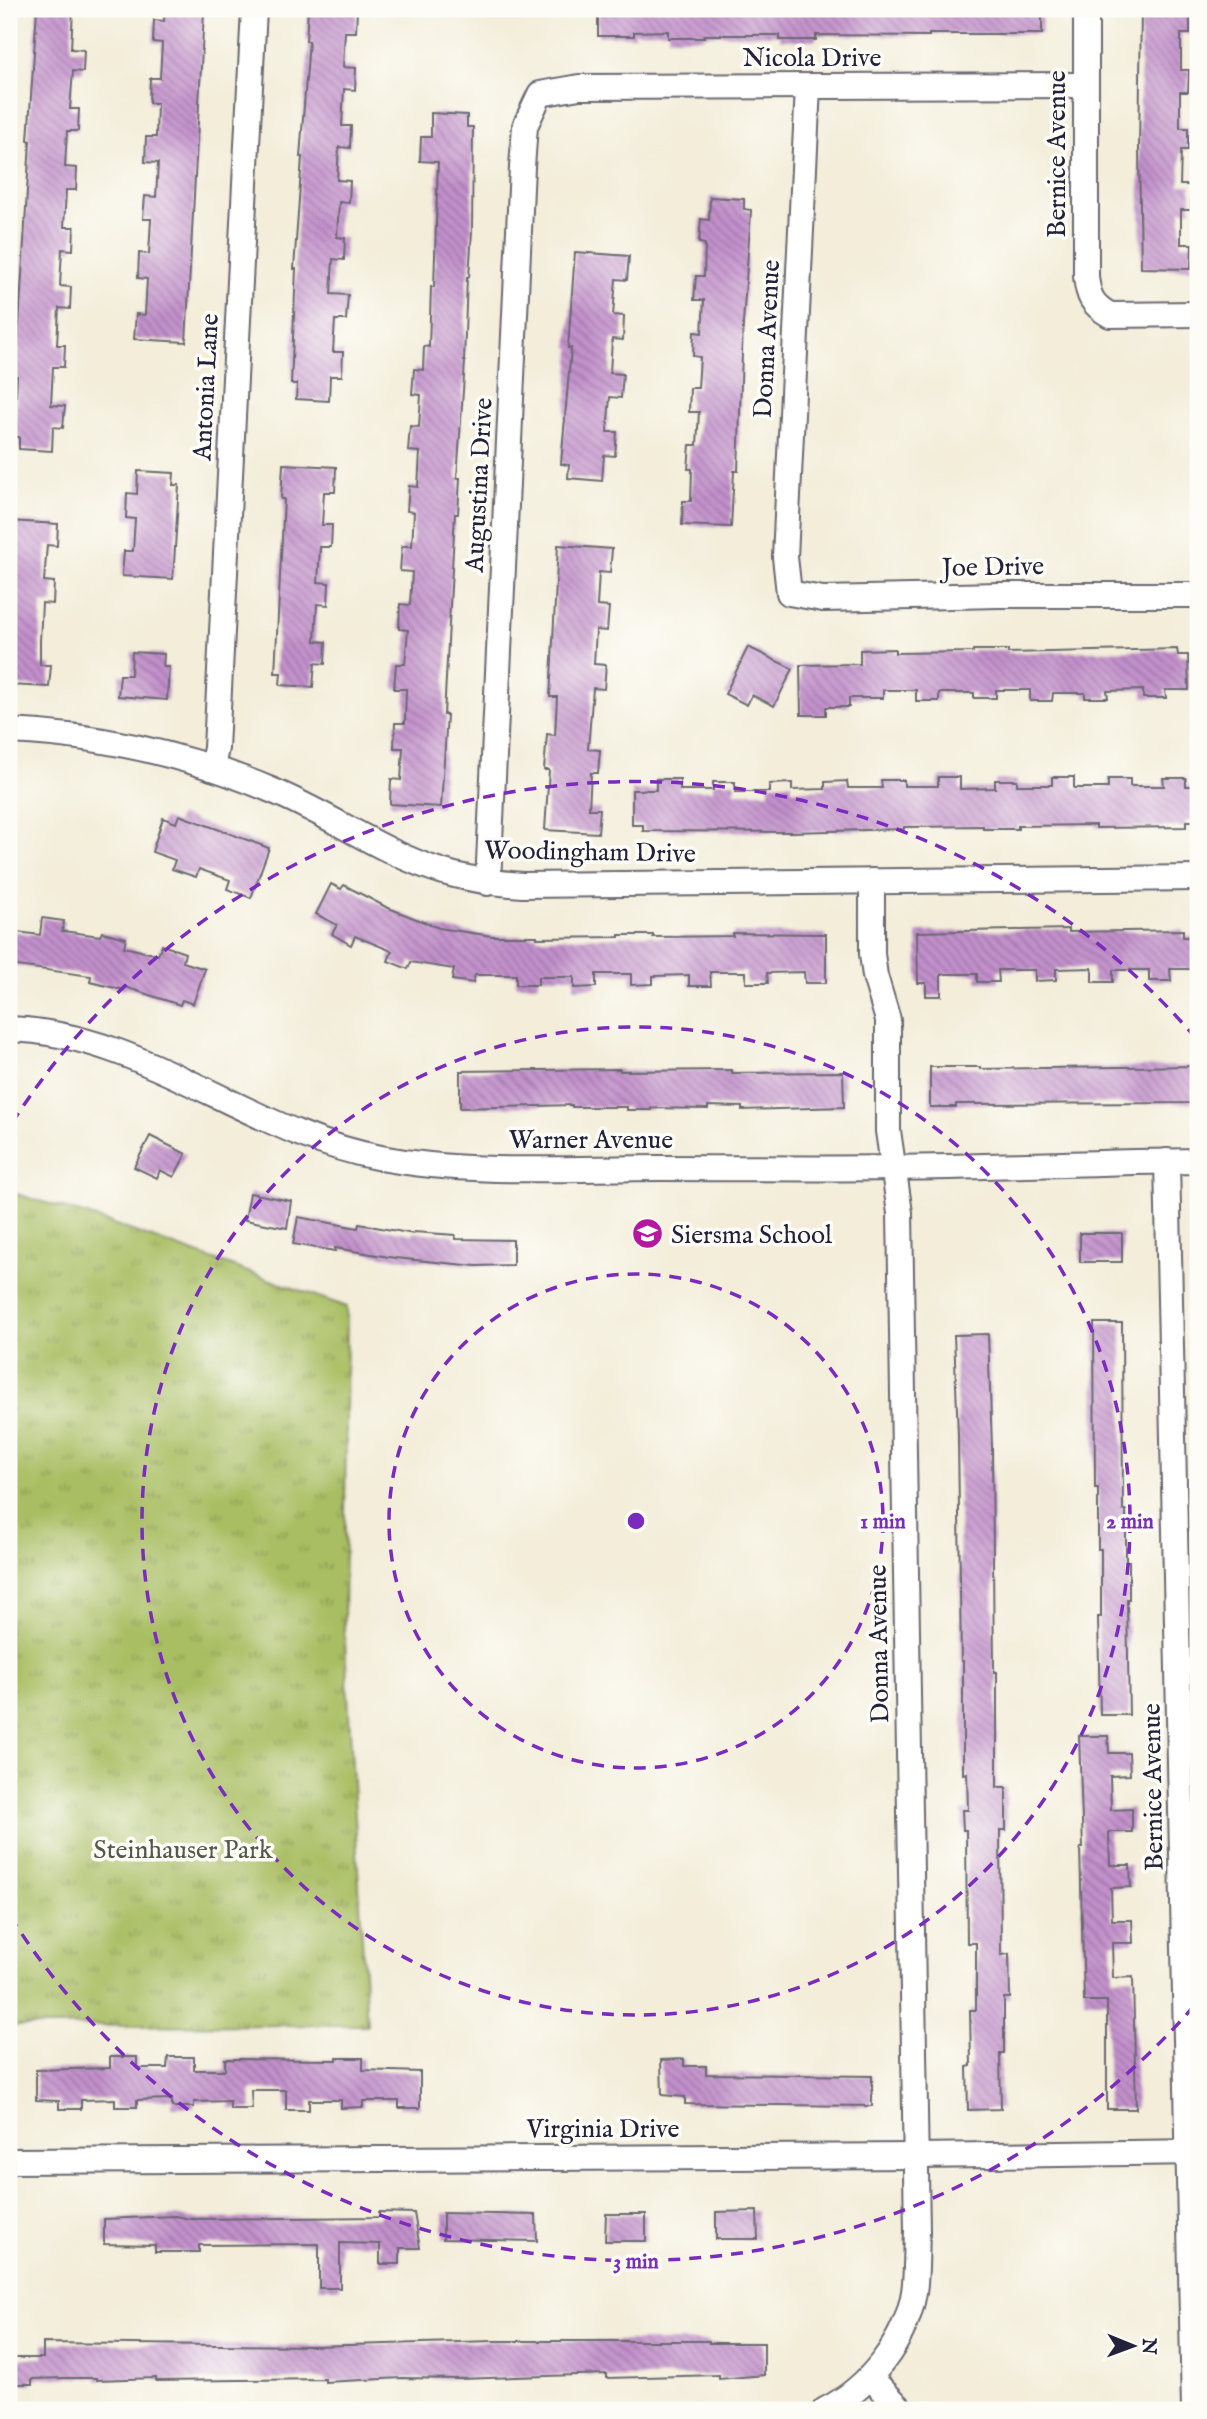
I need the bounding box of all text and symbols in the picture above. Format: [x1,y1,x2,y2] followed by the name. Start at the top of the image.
[743,42,881,75] street label: Nicola Drive
[1041,70,1074,238] street label: Bernice Avenue
[747,259,788,419] street label: Donna Avenue
[186,313,227,463] street label: Antonia Lane
[458,397,501,574] street label: Augustina Drive
[939,550,1044,585] street label: Joe Drive
[484,834,696,871] street label: Woodingham Drive
[509,1124,673,1157] street label: Warner Avenue
[631,1217,665,1251] school or university icon: Siersma School
[671,1219,833,1252] place label: Siersma School
[624,1509,648,1533] centre of rings
[860,1509,906,1536] text: 1 min
[1106,1509,1154,1536] text: 2 min
[862,1564,897,1724] street label: Donna Avenue
[1136,1703,1171,1871] street label: Bernice Avenue
[93,1834,274,1867] park label: Steinhauser Park
[526,2113,679,2146] street label: Virginia Drive
[613,2249,659,2276] text: 3 min
[1098,2310,1168,2380] north arrow
[1136,2337,1160,2355] text: N

